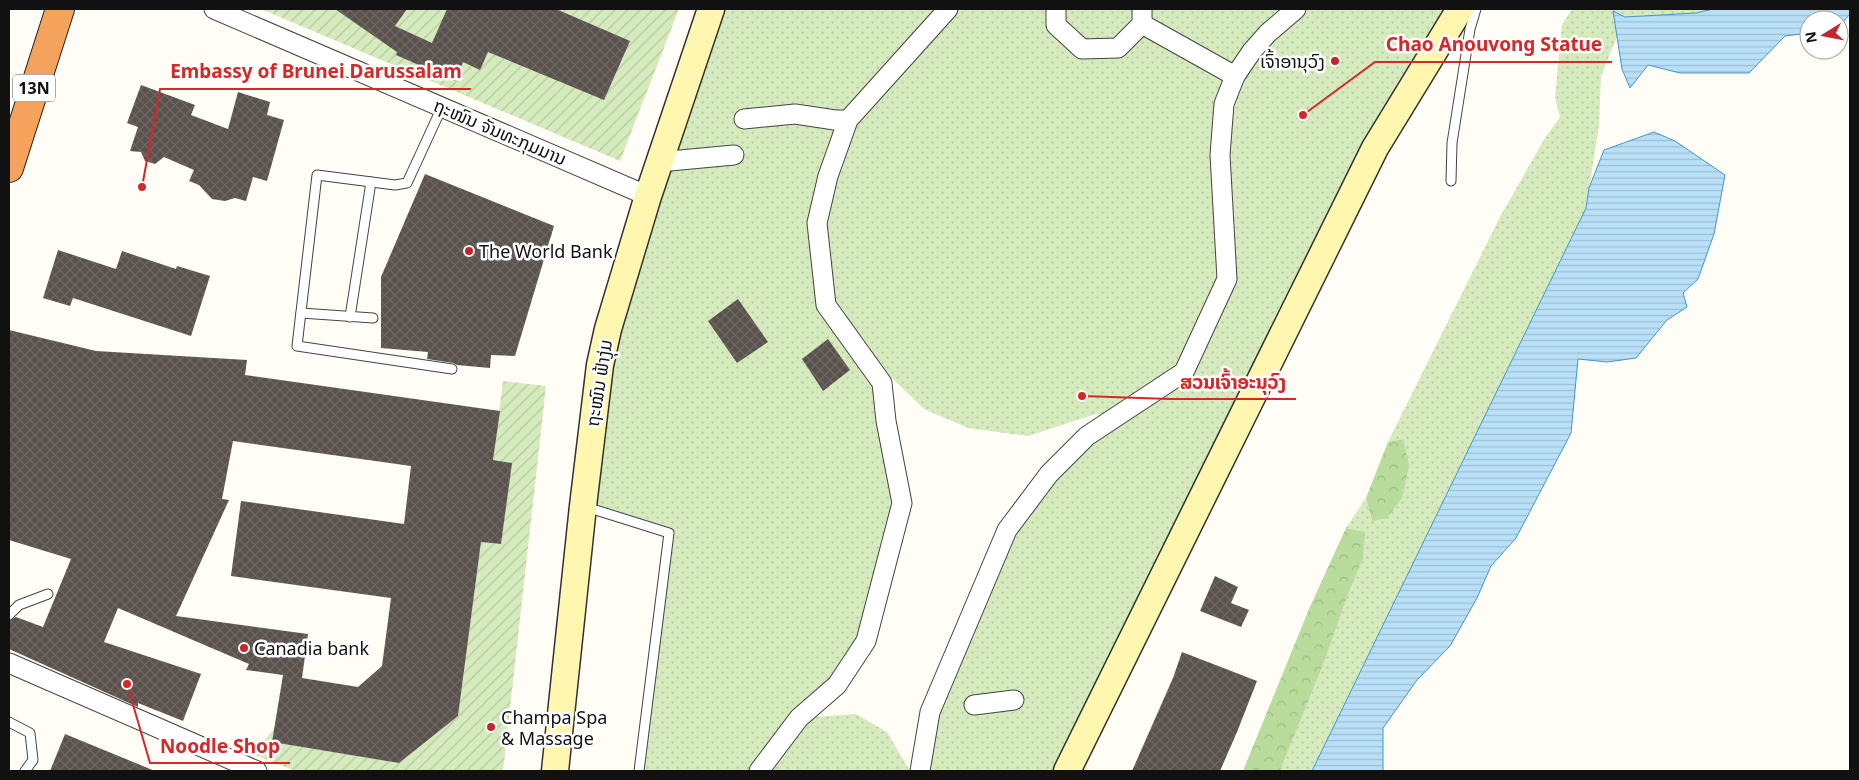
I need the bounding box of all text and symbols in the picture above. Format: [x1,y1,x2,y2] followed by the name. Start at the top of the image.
[1799,10,1849,60] north arrow
[1375,28,1612,62] callout: Chao Anouvong Statue
[1386,29,1602,60] text: Chao Anouvong Statue
[1798,30,1823,45] text: N
[1260,47,1325,76] place label: ເຈົ້າອານຸວົງ
[160,55,471,89] callout: Embassy of Brunei Darussalam
[1329,55,1341,67] marker: ເຈົ້າອານຸວົງ
[170,56,462,87] text: Embassy of Brunei Darussalam
[13,75,55,102] road number: 13N
[429,91,571,173] street label: ຖະໜົນ ຈັນທະກຸມມານ
[479,237,613,266] place label: The World Bank
[463,245,475,257] marker: The World Bank
[578,337,620,429] street label: ຖະໝົນ ຟ້າງຸ່ມ
[1170,365,1296,399] callout: ສວນເຈົ້າອະນຸວົງ
[1180,367,1286,398] text: ສວນເຈົ້າອະນຸວົງ
[254,634,369,663] place label: Canadia bank
[238,642,250,654] marker: Canadia bank
[501,703,607,753] place label: Champa Spa & Massage
[485,721,497,733] marker: Champa Spa & Massage
[150,729,290,763] callout: Noodle Shop
[160,731,280,762] text: Noodle Shop

